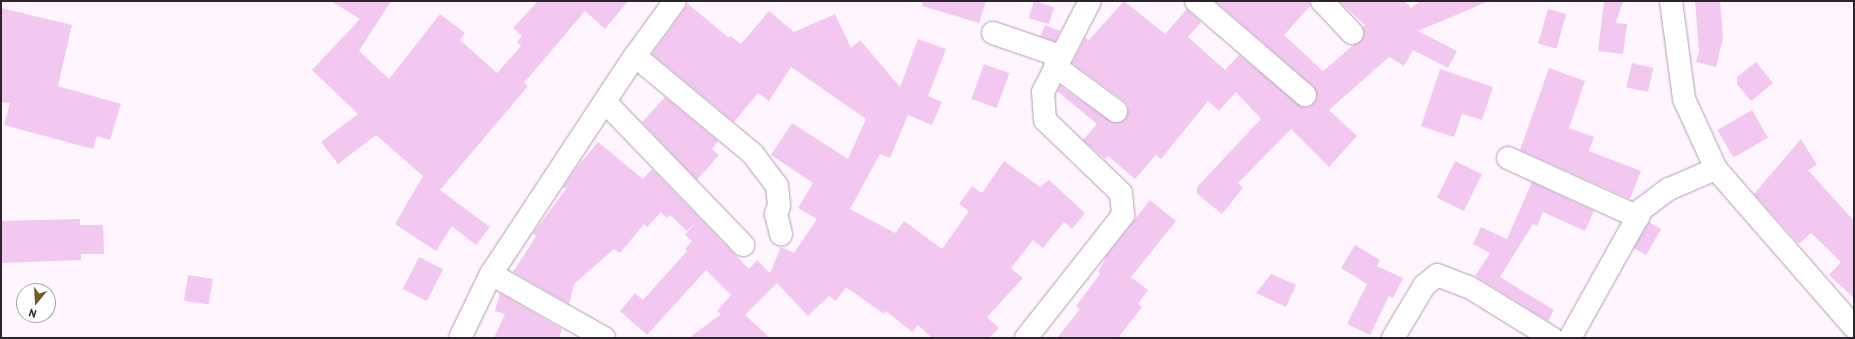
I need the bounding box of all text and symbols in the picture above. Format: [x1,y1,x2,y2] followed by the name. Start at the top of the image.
[16,283,56,323] north arrow
[27,306,38,321] text: N

